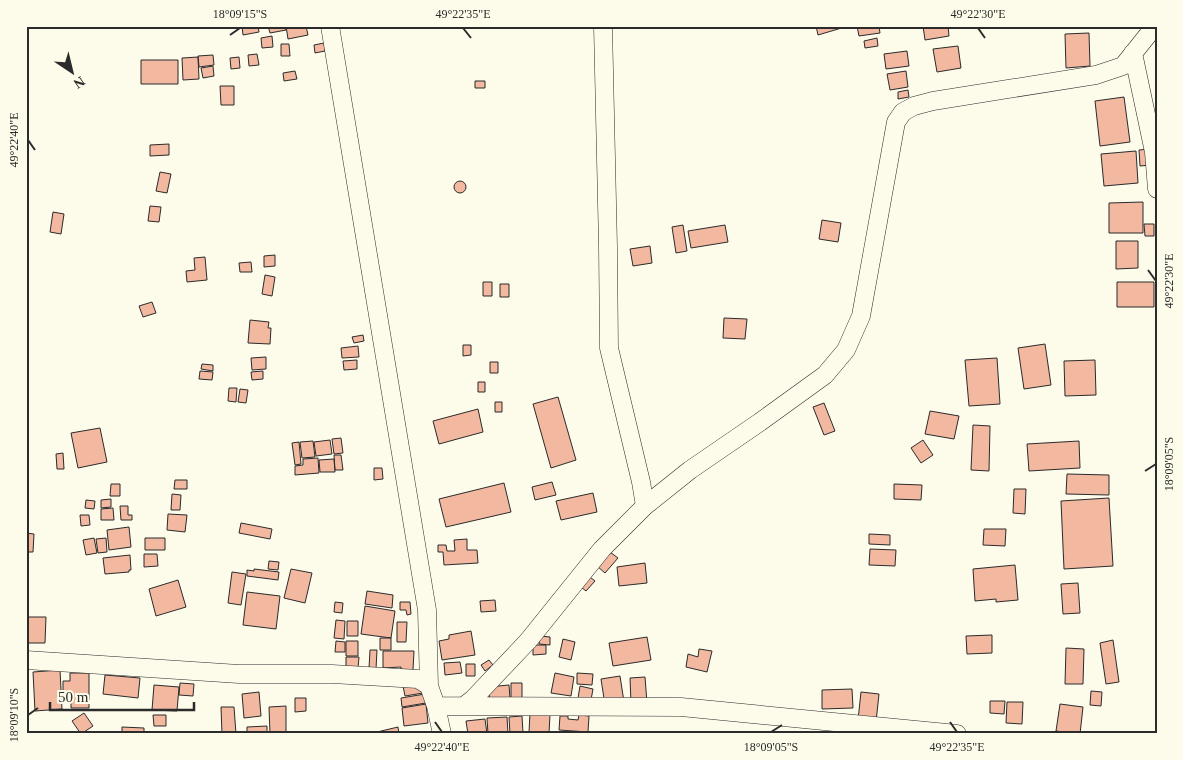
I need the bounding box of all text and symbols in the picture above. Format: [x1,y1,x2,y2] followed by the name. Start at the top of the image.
[213,7,267,21] text: 18°09'15"S
[435,7,491,21] text: 49°22'35"E
[950,7,1006,21] text: 49°22'30"E
[48,48,98,98] north arrow
[71,73,88,91] text: N
[7,112,21,168] text: 49°22'40"E
[1162,253,1176,309] text: 49°22'30"E
[1162,437,1176,491] text: 18°09'05"S
[50,680,194,712] scale bar
[7,688,21,742] text: 18°09'10"S
[58,689,89,705] text: 50 m
[414,740,470,754] text: 49°22'40"E
[744,740,798,754] text: 18°09'05"S
[929,740,985,754] text: 49°22'35"E

